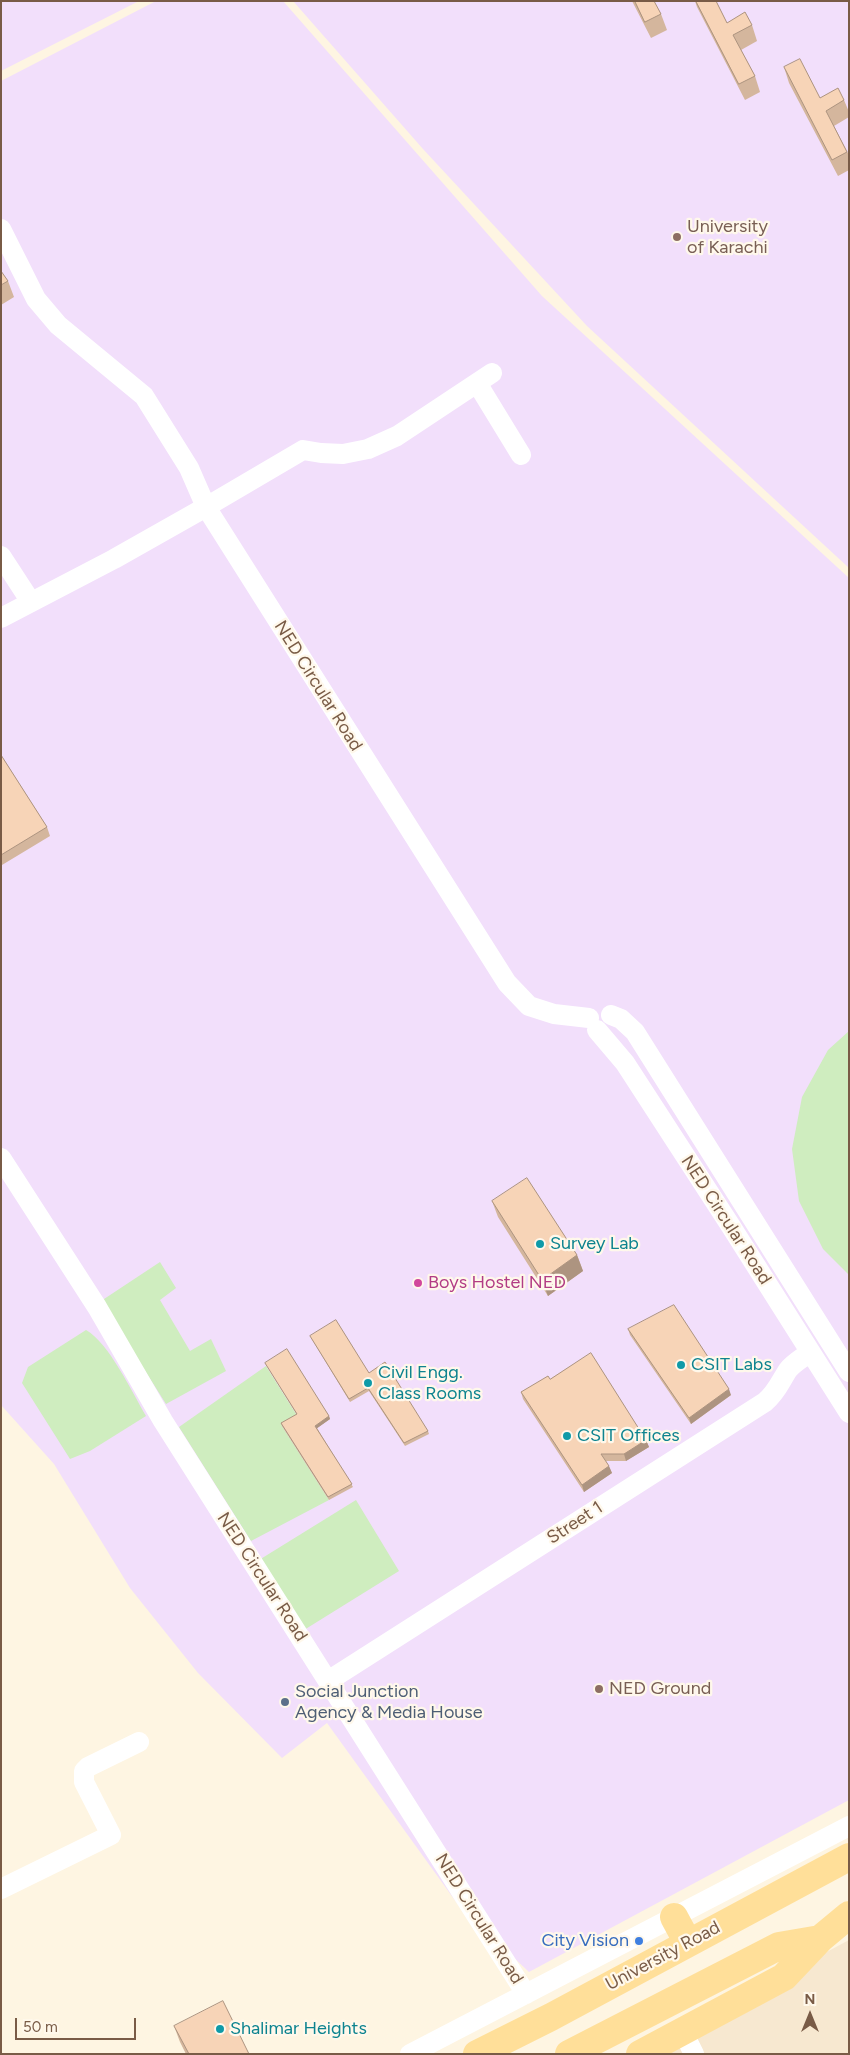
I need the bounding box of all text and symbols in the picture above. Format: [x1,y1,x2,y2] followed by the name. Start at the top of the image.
[687,216,768,258] place label: University of Karachi
[671,231,683,243] marker: University of Karachi
[269,617,367,755] street label: NED Circular Road
[676,1151,776,1289] street label: NED Circular Road
[550,1233,639,1255] place label: Survey Lab
[534,1238,546,1250] marker: Survey Lab
[428,1272,566,1294] place label: Boys Hostel NED
[412,1277,424,1289] marker: Boys Hostel NED
[691,1354,772,1376] place label: CSIT Labs
[675,1359,687,1371] marker: CSIT Labs
[378,1362,481,1405] place label: Civil Engg. Class Rooms
[362,1377,374,1389] marker: Civil Engg. Class Rooms
[577,1425,680,1447] place label: CSIT Offices
[561,1430,573,1442] marker: CSIT Offices
[543,1497,607,1549] street label: Street 1
[212,1508,312,1646] street label: NED Circular Road
[609,1678,711,1700] place label: NED Ground
[295,1681,483,1724] place label: Social Junction Agency & Media House
[593,1683,605,1695] marker: NED Ground
[279,1696,291,1708] marker: Social Junction Agency & Media House
[430,1850,528,1988] street label: NED Circular Road
[602,1917,724,1995] street label: University Road
[541,1930,629,1952] place label: City Vision
[633,1935,645,1947] marker: City Vision
[785,1990,835,2040] north arrow
[805,1991,815,2008] text: N
[18,2008,139,2040] scale bar
[23,2018,58,2036] text: 50 m
[230,2018,367,2040] place label: Shalimar Heights
[214,2023,226,2035] marker: Shalimar Heights

